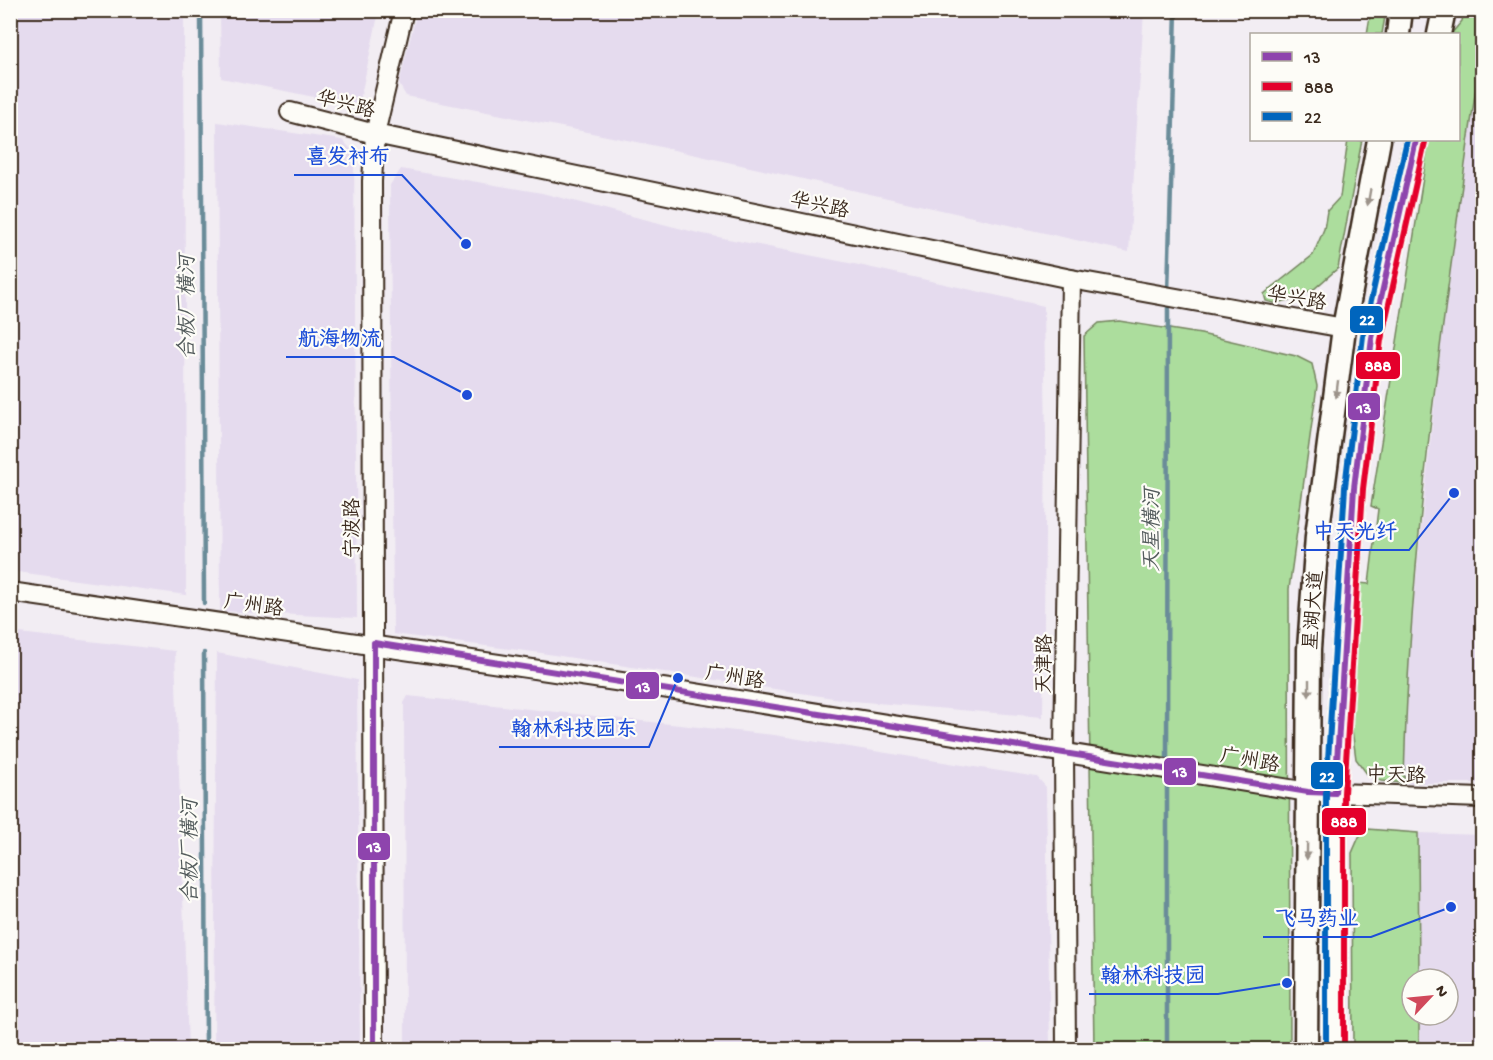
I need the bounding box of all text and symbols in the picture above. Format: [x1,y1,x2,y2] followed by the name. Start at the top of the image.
[1250,33,1460,141] legend
[1303,49,1321,70] text: 13
[1304,79,1334,100] text: 888
[313,86,378,125] street label: 华兴路
[1304,109,1322,130] text: 22
[294,136,402,175] callout: 喜发衬布
[306,145,390,172] text: 喜发衬布
[788,188,852,225] street label: 华兴路
[1364,188,1373,207] one-way arrow
[175,252,202,360] water label: 合板厂横河
[1265,282,1329,317] street label: 华兴路
[1349,305,1384,334] line badge: 22
[1359,313,1375,332] text: 22
[286,318,394,357] callout: 航海物流
[298,327,382,354] text: 航海物流
[1355,351,1401,380] line badge: 888
[1365,359,1391,378] text: 888
[1332,380,1341,399] one-way arrow
[1347,392,1381,421] line badge: 13
[1356,401,1371,420] text: 13
[1141,485,1167,572] water label: 天星横河
[341,497,366,558] street label: 宁波路
[1301,511,1409,550] callout: 中天光纤
[1313,520,1397,547] text: 中天光纤
[1299,569,1330,651] street label: 星湖大道
[222,590,286,623] street label: 广州路
[1032,633,1059,694] street label: 天津路
[703,661,767,696] street label: 广州路
[625,671,660,700] line badge: 13
[1304,678,1314,697] one-way arrow
[635,680,650,699] text: 13
[499,708,649,747] callout: 翰林科技园东
[511,717,637,744] text: 翰林科技园东
[1218,744,1282,779] street label: 广州路
[1163,757,1197,786] line badge: 13
[1310,761,1344,790] line badge: 22
[1365,763,1427,790] street label: 中天路
[1172,765,1187,784] text: 13
[1319,770,1335,789] text: 22
[178,796,205,904] water label: 合板厂横河
[1321,807,1367,836] line badge: 888
[1331,815,1357,834] text: 888
[357,832,391,861] line badge: 13
[366,840,381,859] text: 13
[1302,841,1312,860] one-way arrow
[1263,898,1371,937] callout: 飞马药业
[1275,908,1359,934] text: 飞马药业
[1089,955,1218,994] callout: 翰林科技园
[1101,964,1206,991] text: 翰林科技园
[1400,967,1460,1027] north arrow
[1430,983,1451,1001] text: N

